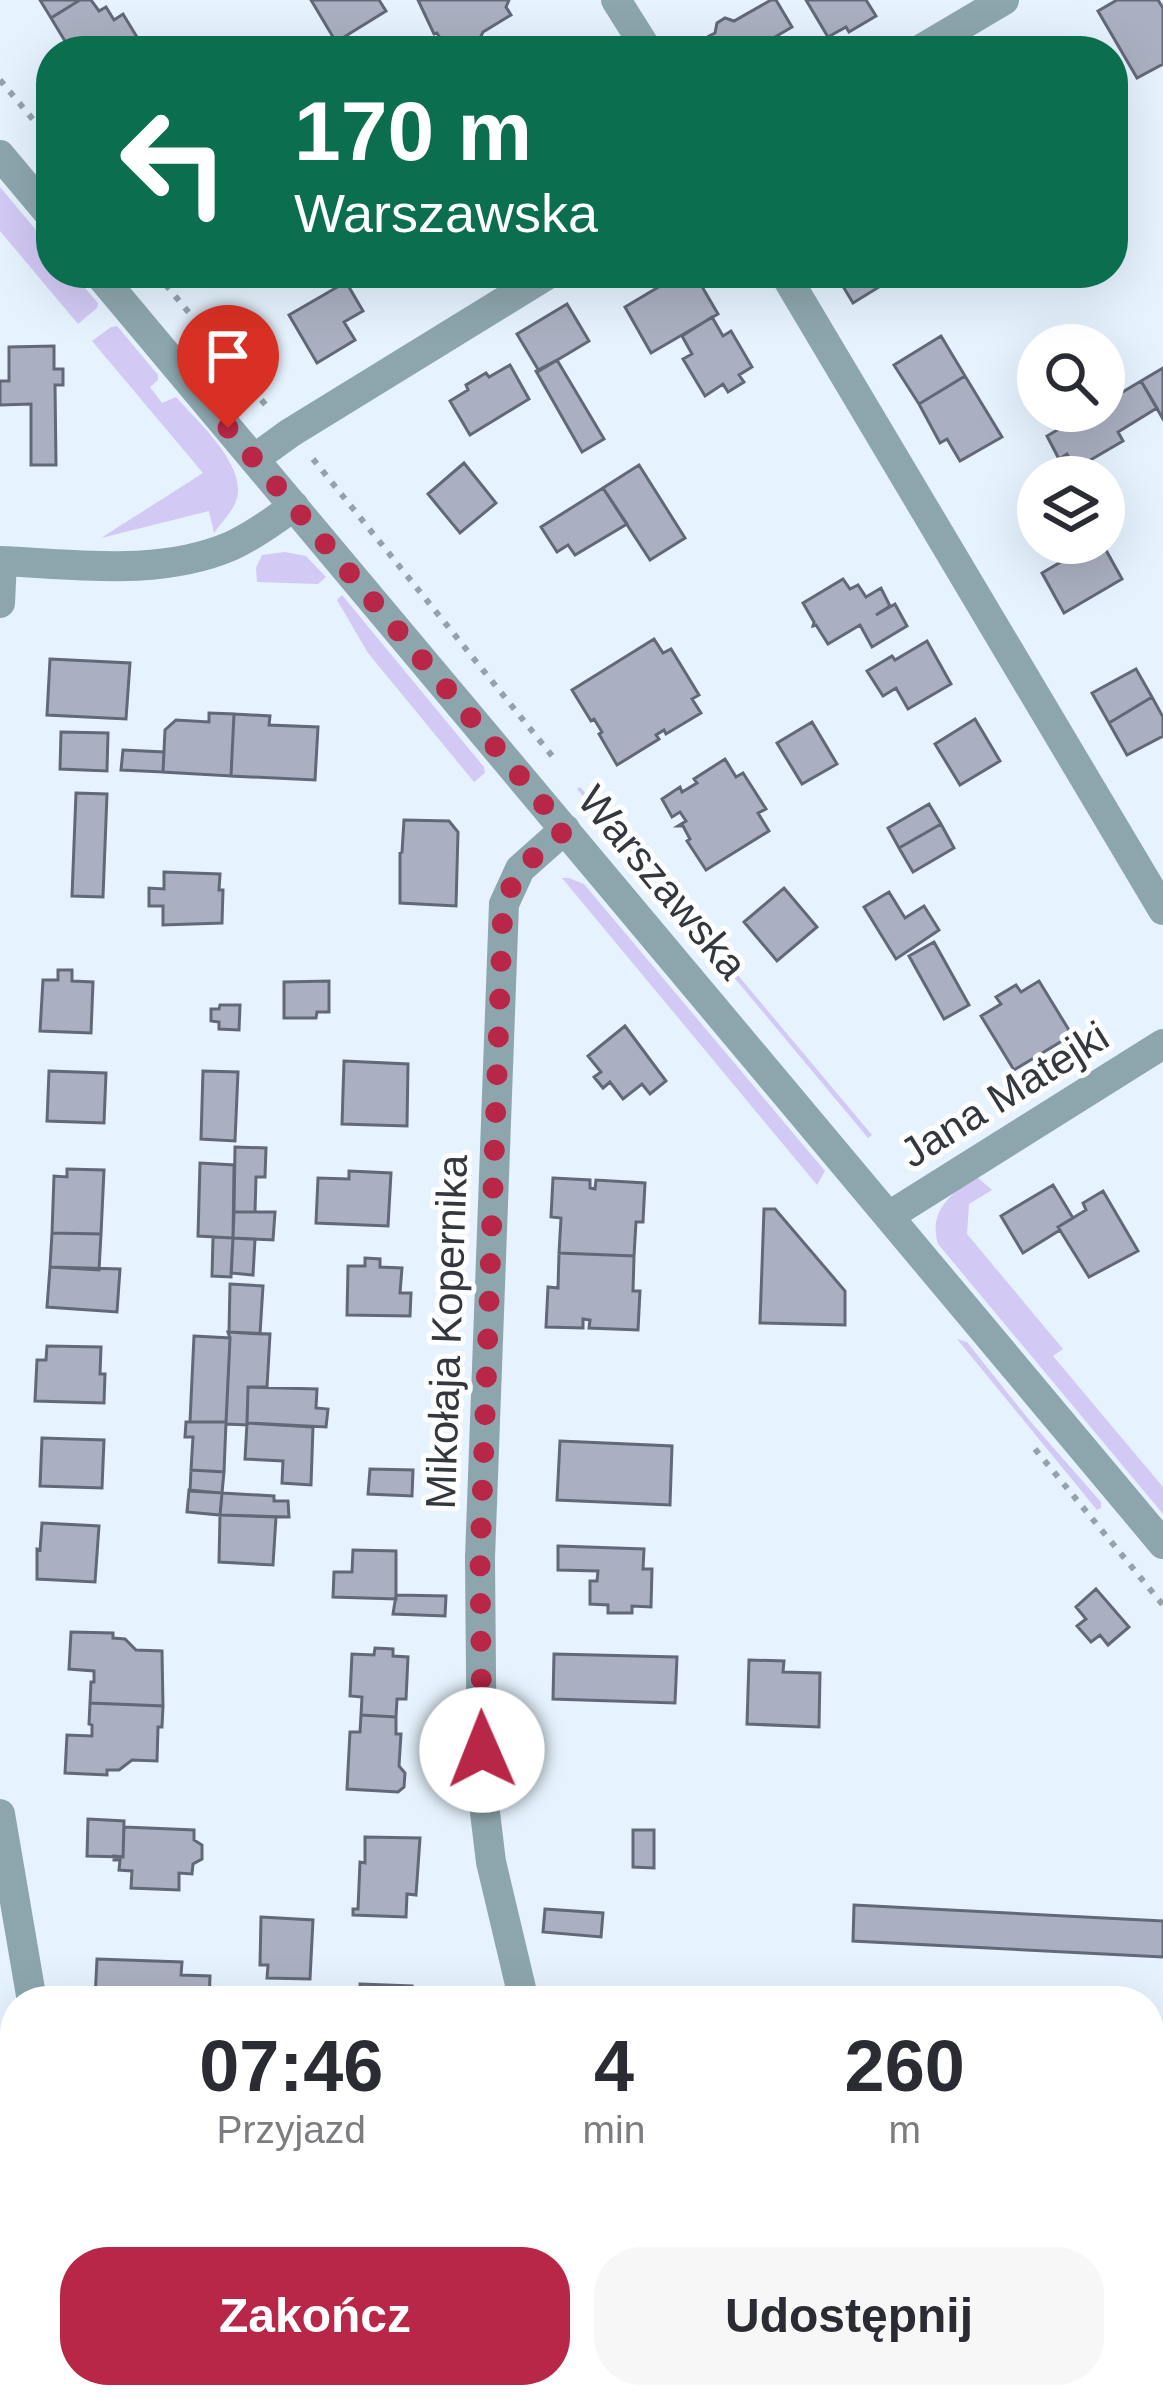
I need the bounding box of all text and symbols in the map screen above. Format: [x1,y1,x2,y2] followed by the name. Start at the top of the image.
[96,84,252,240] icon: left
[294,84,532,178] text: 170 m
[294,183,598,243] text: Warszawska
[177,305,279,428] pin
[195,323,261,389] icon: arrive
[1017,324,1125,564] map controls
[1017,324,1125,432] button: search
[1017,456,1125,564] button: layers
[569,777,757,988] street label: Warszawska
[892,1012,1117,1177] street label: Jana Matejki
[417,1153,476,1510] street label: Mikołaja Kopernika
[419,1687,545,1813] position arrow
[199,2026,383,2106] text: 07:46
[594,2026,634,2106] text: 4
[845,2026,965,2106] text: 260
[217,2108,366,2151] text: Przyjazd
[583,2108,645,2151] text: min
[888,2108,921,2151] text: m
[60,2247,570,2385] button: Zakończ
[594,2247,1104,2385] button: Udostępnij

